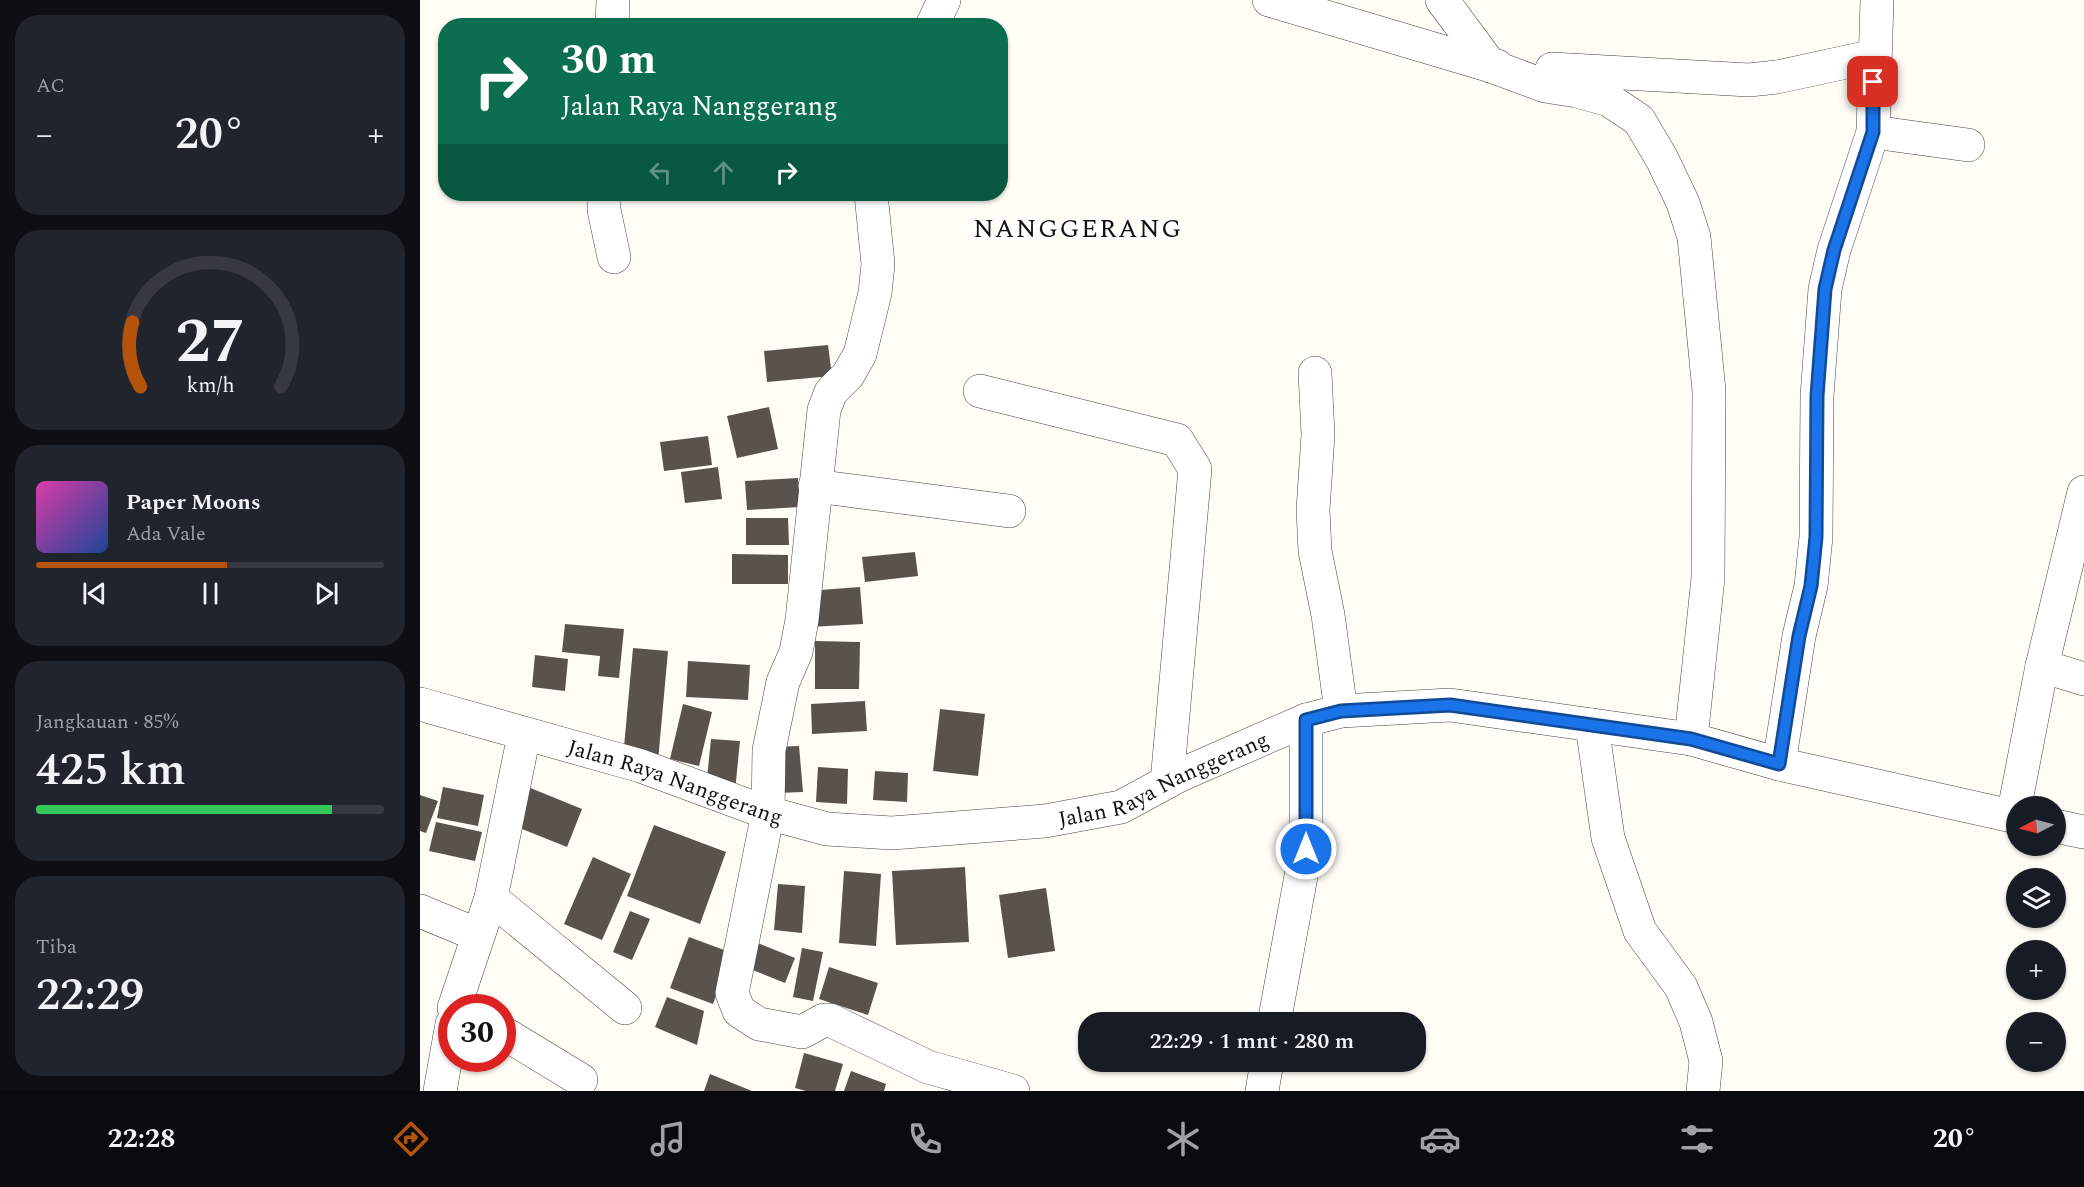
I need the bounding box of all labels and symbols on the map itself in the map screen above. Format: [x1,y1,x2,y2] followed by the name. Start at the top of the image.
[1847,56,1898,107] pin
[973,209,1183,249] district label: NANGGERANG
[1056,723,1274,836] street label: Jalan Raya Nanggerang
[564,731,786,834] street label: Jalan Raya Nanggerang
[2006,796,2066,856] north arrow
[1274,817,1338,881] position arrow
[438,994,516,1072] speed limit sign: 30

